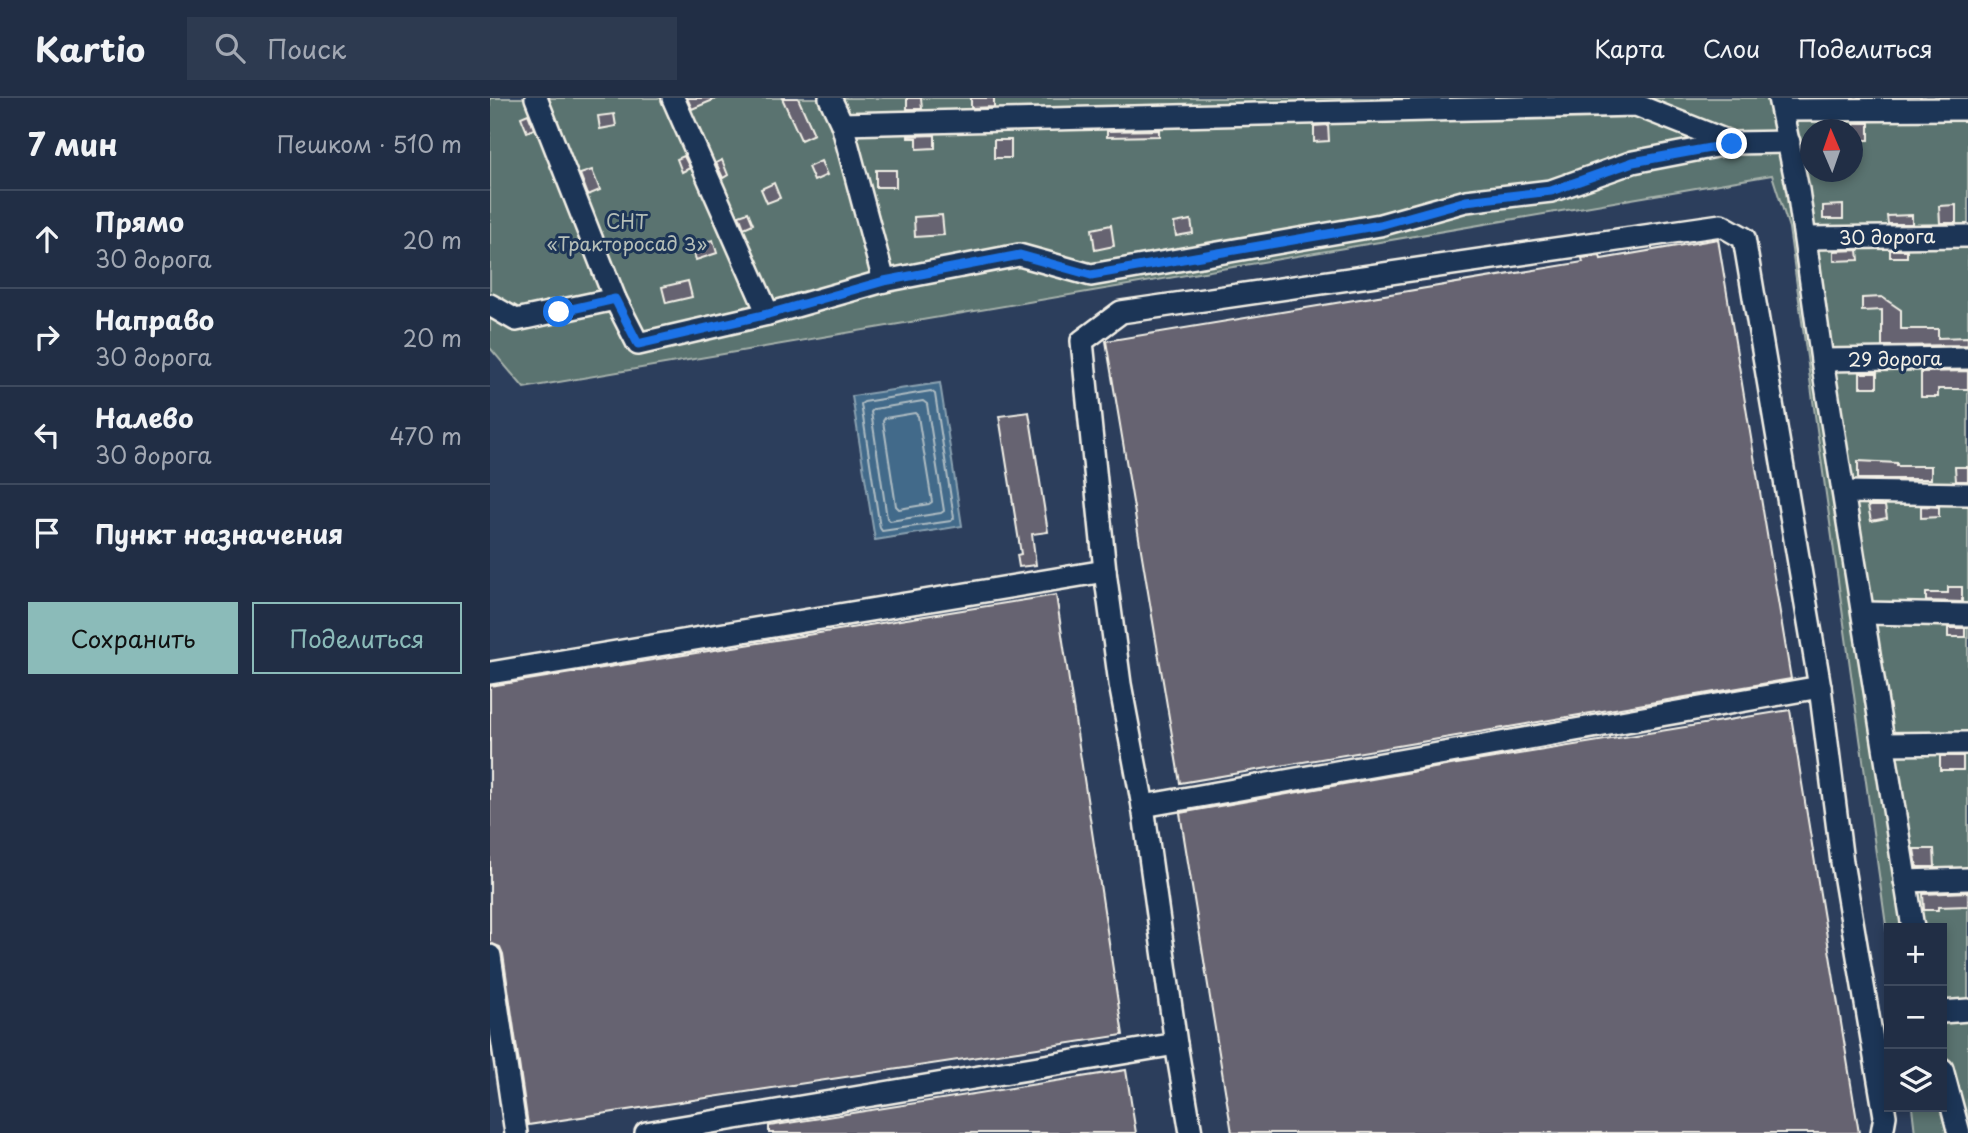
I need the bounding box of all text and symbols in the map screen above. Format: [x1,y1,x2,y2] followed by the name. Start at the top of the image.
[187,17,677,80] search box
[35,23,145,73] text: Kartio
[211,29,249,67] icon: search
[267,29,346,68] text: Поиск
[1594,30,1665,66] text: Карта
[1703,30,1760,66] text: Слои
[1798,30,1933,66] text: Поделиться
[1800,119,1863,182] north arrow
[28,121,118,166] text: 7 мин
[277,126,462,161] text: Пешком · 510 m
[1716,128,1747,159] route end
[95,202,184,241] text: Прямо
[547,207,707,257] park label: СНТ «Тракторосад 3»
[28,220,66,258] icon: ahead
[1839,221,1936,251] street label: 30 дорога
[403,222,462,257] text: 20 m
[95,241,212,276] text: 30 дорога
[543,296,574,327] route start
[95,300,214,339] text: Направо
[28,318,66,356] icon: right
[403,320,462,355] text: 20 m
[95,339,212,374] text: 30 дорога
[1848,343,1942,373] street label: 29 дорога
[95,398,193,437] text: Налево
[28,416,66,454] icon: left
[389,418,462,453] text: 470 m
[95,437,212,472] text: 30 дорога
[28,514,66,552] icon: arrive
[95,514,343,553] text: Пункт назначения
[28,602,238,674] button: Сохранить
[252,602,462,674] button: Поделиться
[1884,923,1947,1112] map controls
[1884,923,1947,986] button: +
[1884,986,1947,1049] button: −
[1884,1049,1947,1112] button: layers

